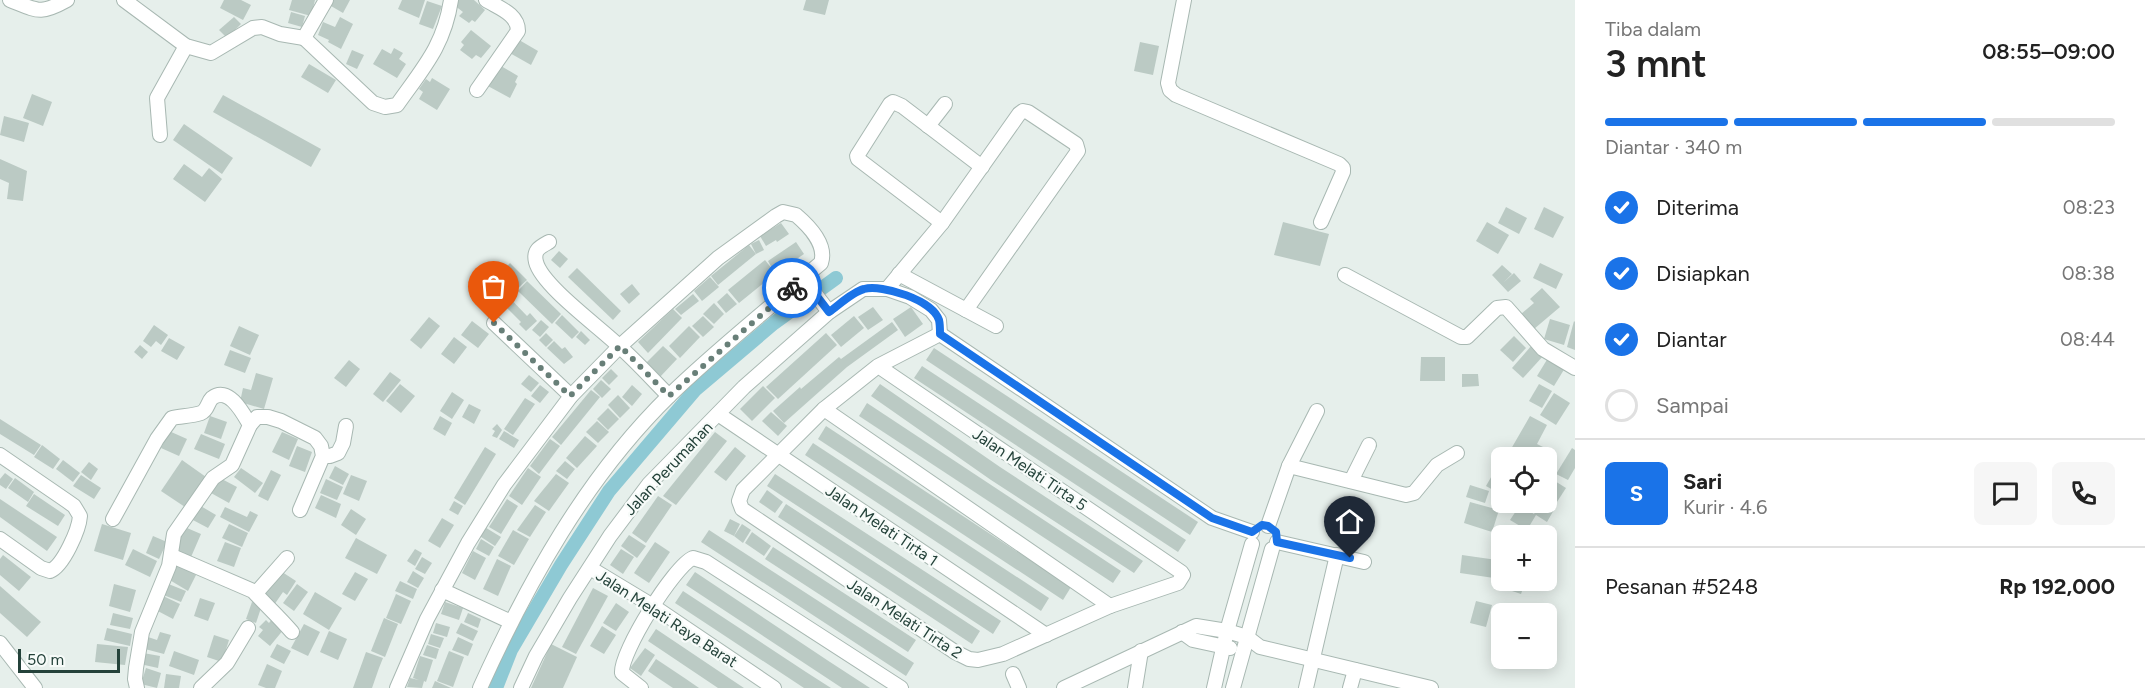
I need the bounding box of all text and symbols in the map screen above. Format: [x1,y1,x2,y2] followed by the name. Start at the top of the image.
[1605,17,1701,41] text: Tiba dalam
[1982,38,2115,65] text: 08:55–09:00
[1605,40,1707,87] text: 3 mnt
[1605,135,1742,159] text: Diantar · 340 m
[1605,191,1638,224] icon: check
[1656,194,1739,221] text: Diterima
[2063,195,2115,219] text: 08:23
[1605,257,1638,290] icon: check
[762,258,822,318] courier
[1656,260,1750,287] text: Disiapkan
[468,261,519,323] pin
[2062,261,2115,285] text: 08:38
[477,270,510,303] icon: bag
[776,272,809,305] icon: bike
[1605,323,1638,356] icon: check
[1656,326,1727,353] text: Diantar
[2060,327,2115,351] text: 08:44
[1656,392,1729,419] text: Sampai
[620,418,717,519] street label: Jalan Perumahan
[969,424,1091,515] street label: Jalan Melati Tirta 5
[1491,447,1557,669] map controls
[1491,447,1557,513] button: locate
[1974,462,2037,525] button: chat
[2052,462,2115,525] button: phone
[1683,468,1722,495] text: Sari
[1630,480,1643,507] text: S
[822,481,941,570] street label: Jalan Melati Tirta 1
[1683,495,1767,519] text: Kurir · 4.6
[1324,496,1375,558] pin
[1333,505,1366,538] icon: home
[1491,525,1557,591] button: +
[593,566,741,671] street label: Jalan Melati Raya Barat
[1605,573,1758,600] text: Pesanan #5248
[1999,573,2115,600] text: Rp 192,000
[844,574,966,663] street label: Jalan Melati Tirta 2
[1491,603,1557,669] button: −
[18,646,120,674] scale bar
[27,650,64,669] text: 50 m

